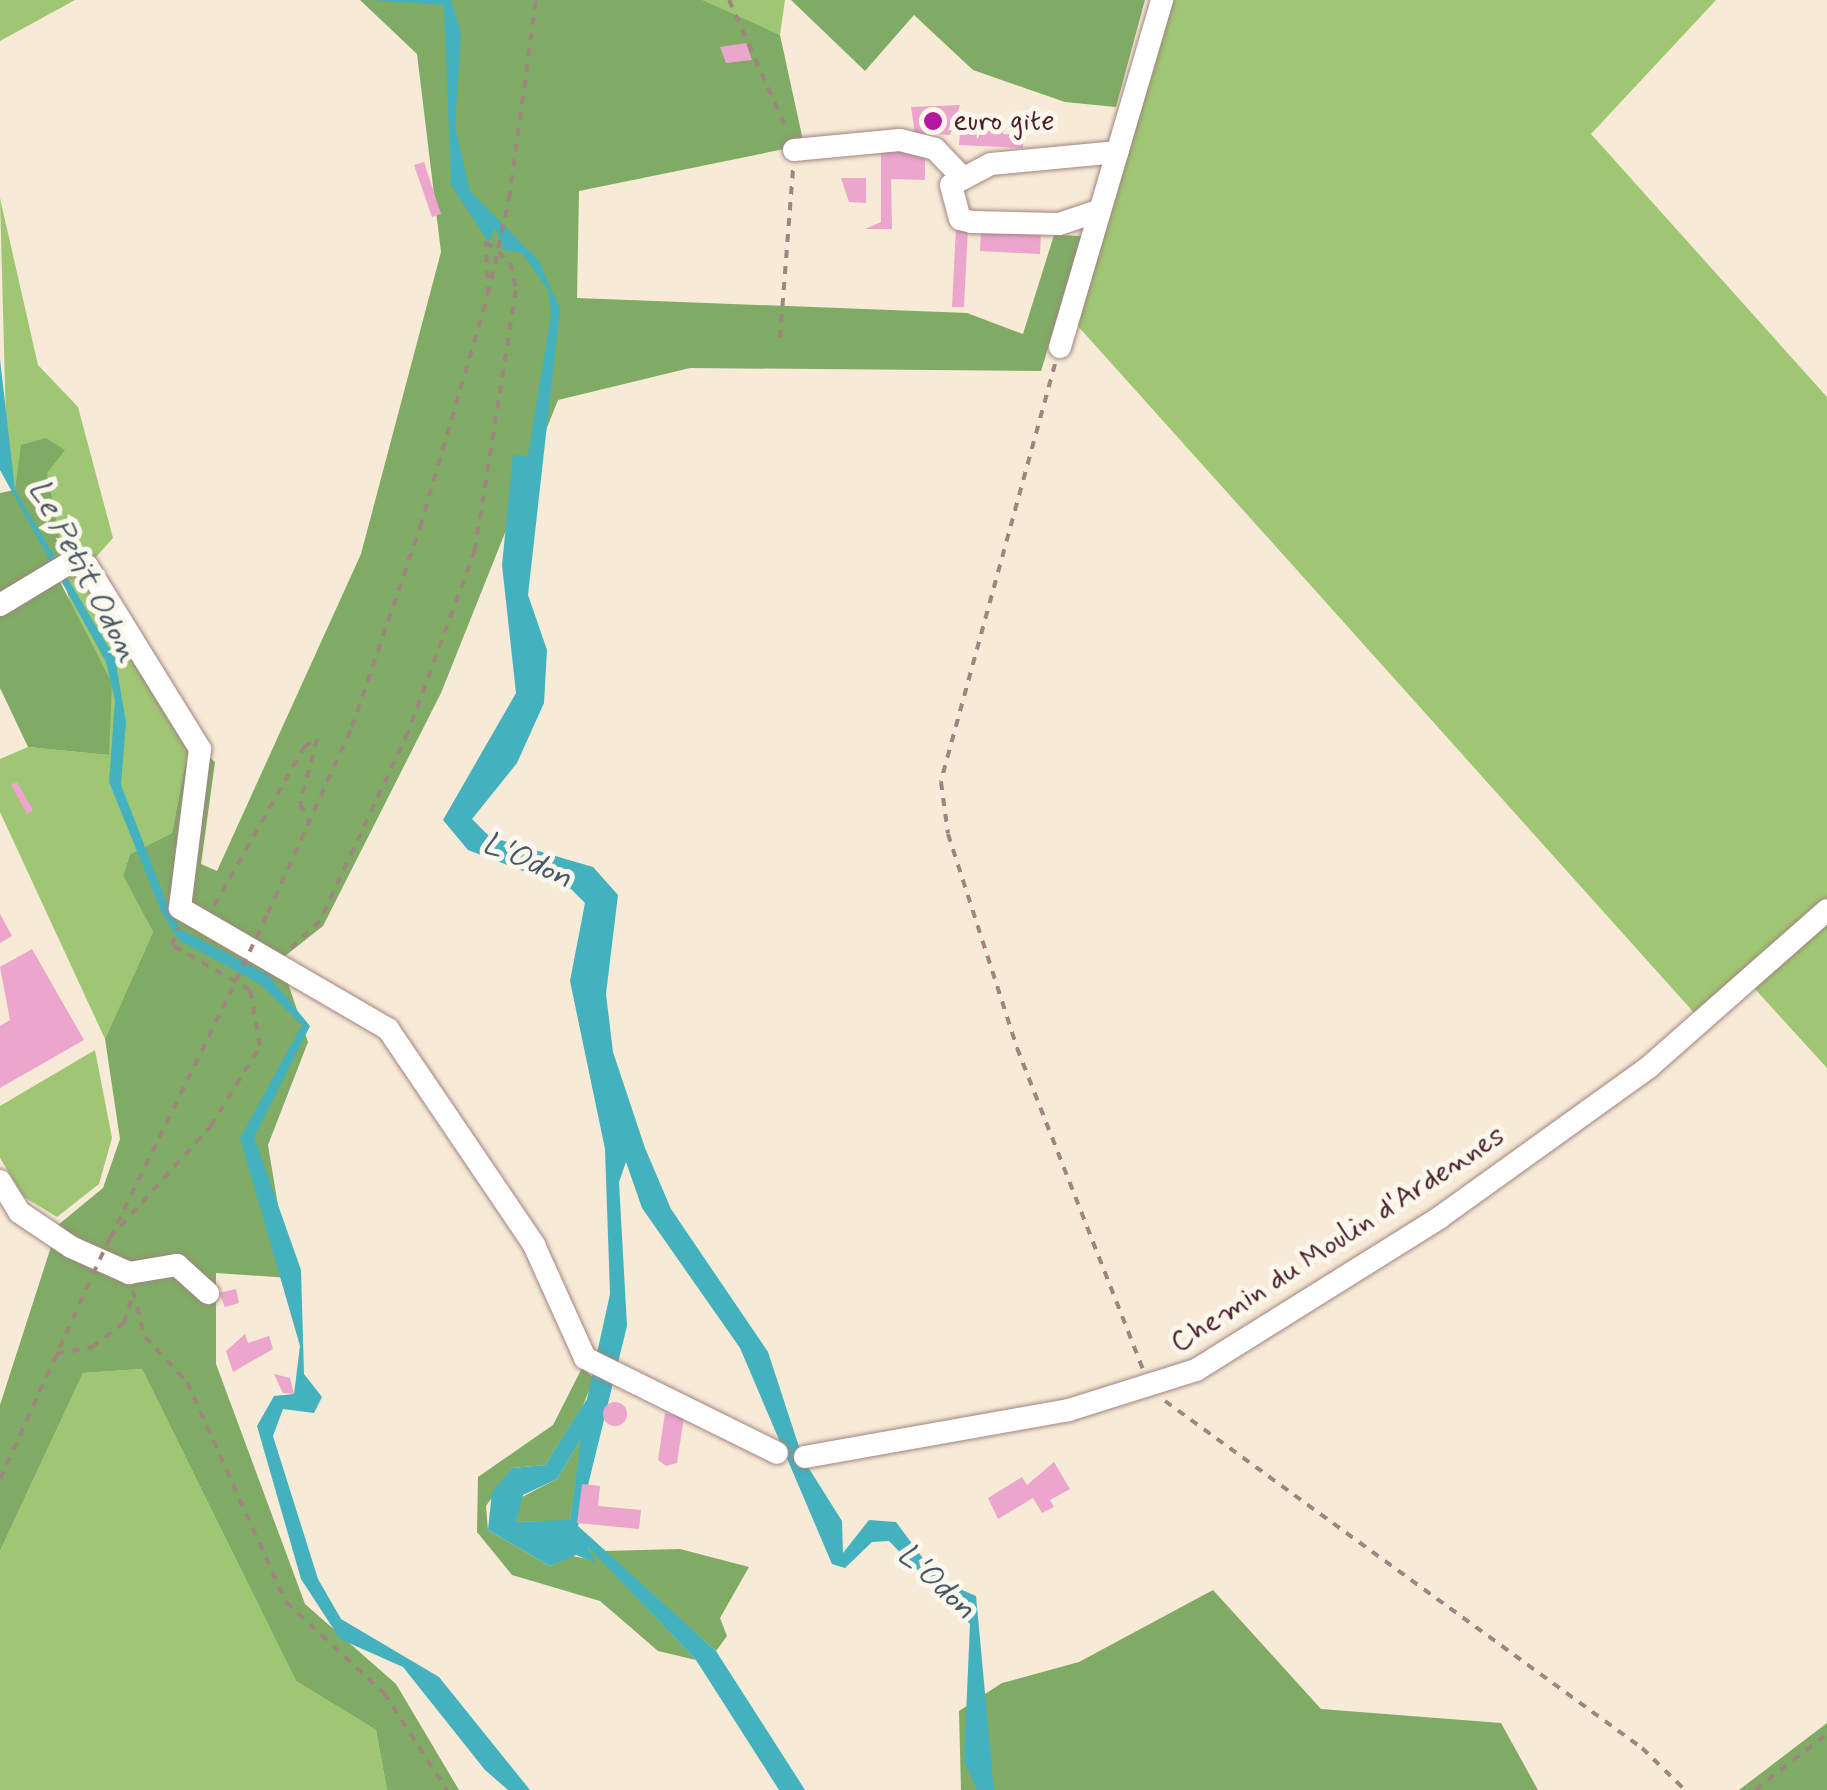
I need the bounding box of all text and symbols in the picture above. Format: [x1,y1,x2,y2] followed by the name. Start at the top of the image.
[953,103,1055,139] place label: euro gite
[922,110,944,132] marker: euro gite
[21,478,145,664] water label: Le Petit Odon
[476,824,578,898] water label: L'Odon
[1166,1120,1510,1360] street label: Chemin du Moulin d'Ardennes
[889,1536,983,1628] water label: L'Odon

